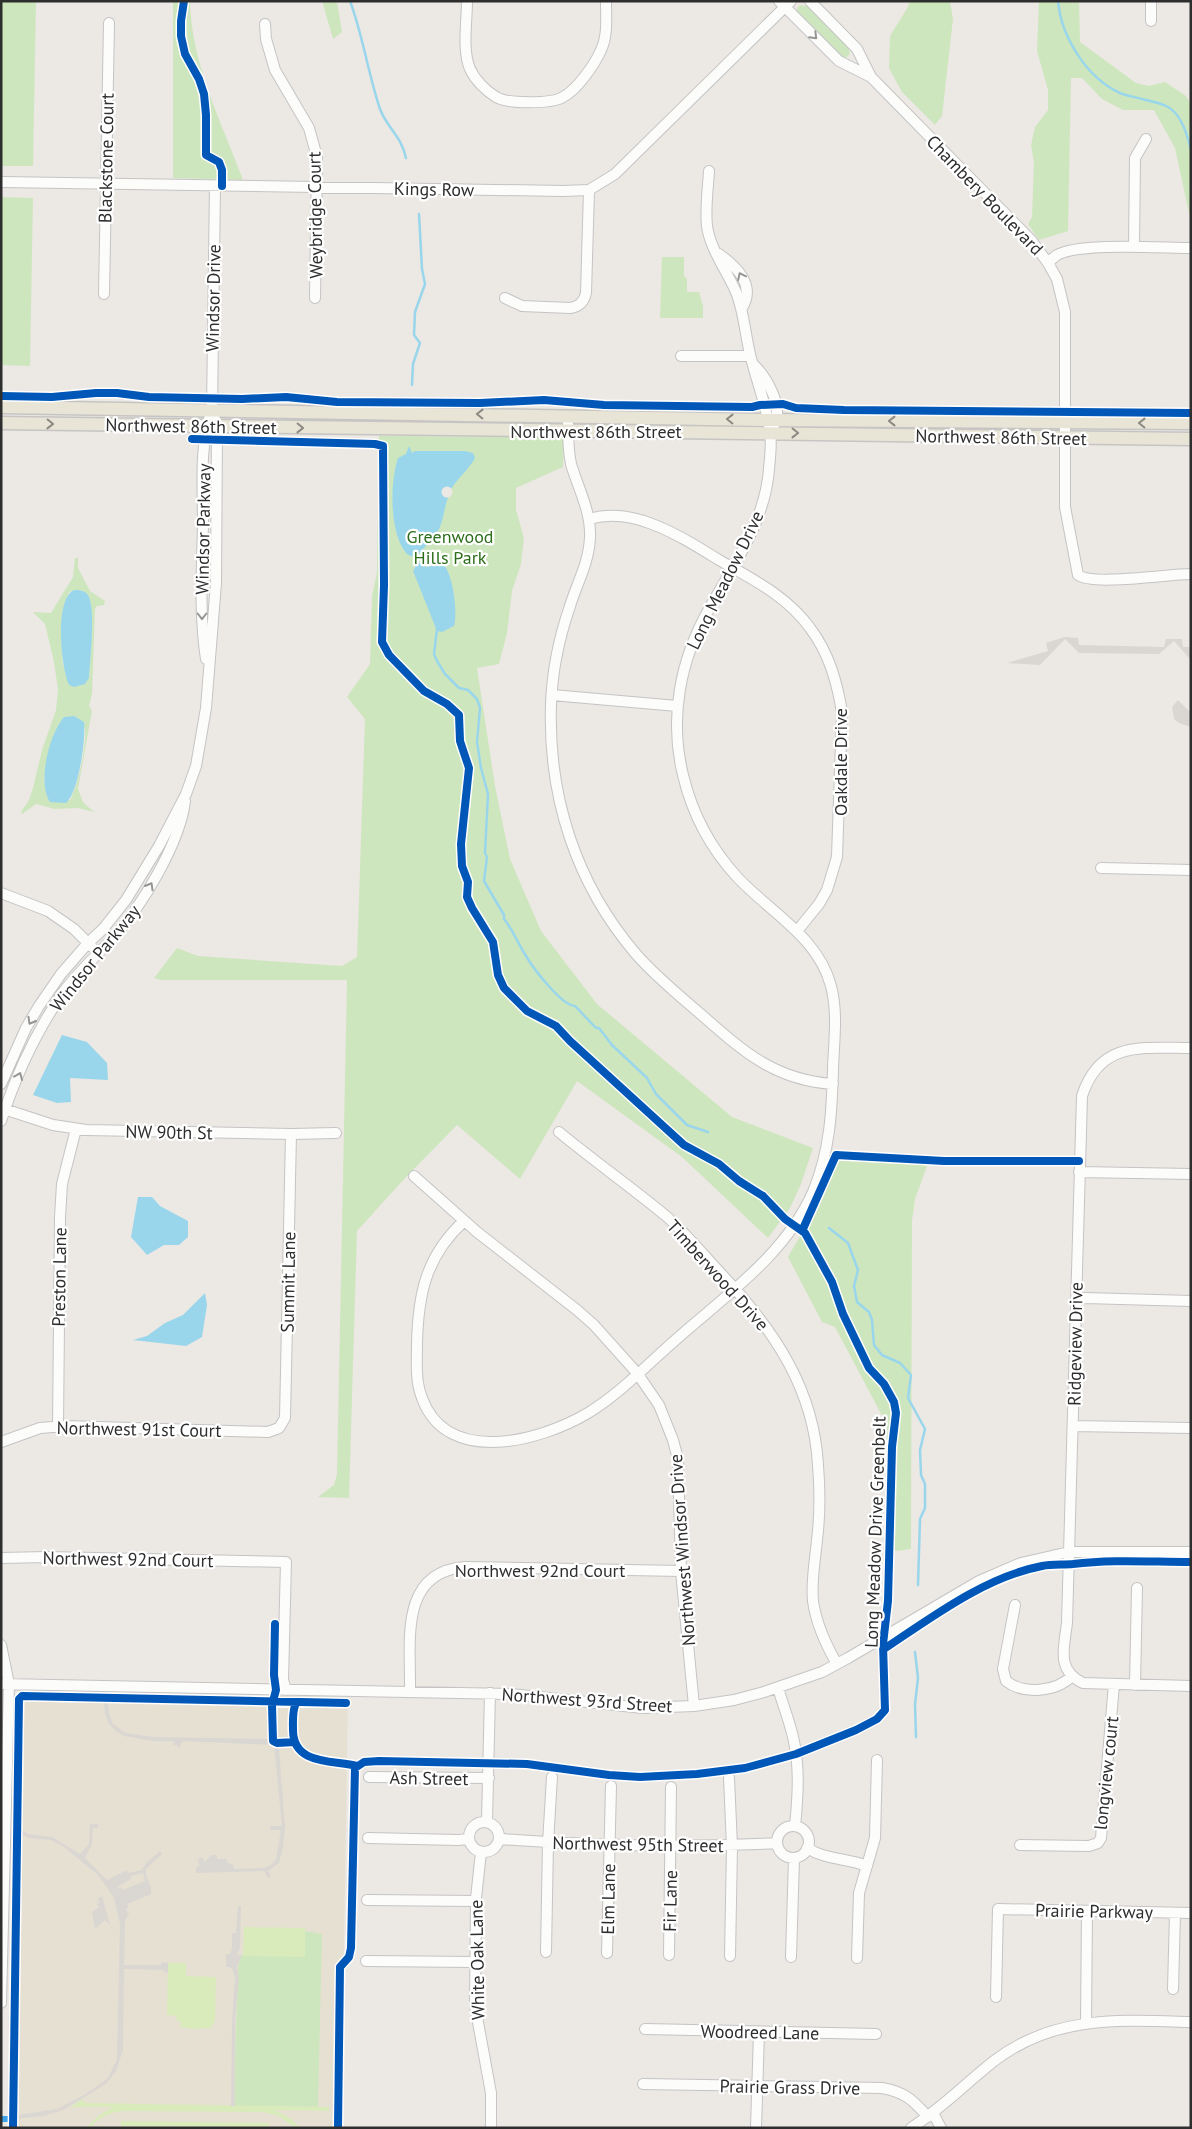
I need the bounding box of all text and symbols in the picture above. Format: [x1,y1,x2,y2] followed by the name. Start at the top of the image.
[808,30,817,39] one-way arrow
[93,93,119,223] street label: Blackstone Court
[922,130,1048,260] street label: Chambery Boulevard
[302,151,328,279] street label: Weybridge Court
[394,177,475,201] street label: Kings Row
[201,244,225,352] street label: Windsor Drive
[737,272,747,281] one-way arrow
[475,409,483,420] one-way arrow
[105,413,277,439] street label: Northwest 86th Street
[725,414,733,424] one-way arrow
[888,416,896,426] one-way arrow
[1138,418,1146,428] one-way arrow
[46,419,54,429] one-way arrow
[510,420,682,443] street label: Northwest 86th Street
[296,423,304,433] one-way arrow
[915,424,1087,450] street label: Northwest 86th Street
[792,428,799,438] one-way arrow
[190,463,216,595] street label: Windsor Parkway
[681,507,769,653] street label: Long Meadow Drive
[406,525,494,569] park label: Greenwood Hills Park
[197,612,207,620] one-way arrow
[829,708,852,816] street label: Oakdale Drive
[144,882,154,891] one-way arrow
[45,899,146,1016] street label: Windsor Parkway
[27,1015,37,1024] one-way arrow
[13,1072,24,1081] one-way arrow
[125,1120,213,1144] street label: NW 90th St
[662,1215,774,1335] street label: Timberwood Drive
[47,1227,71,1327] street label: Preston Lane
[276,1231,300,1333] street label: Summit Lane
[1062,1282,1088,1406] street label: Ridgeview Drive
[56,1416,222,1442] street label: Northwest 91st Court
[859,1416,891,1648] street label: Long Meadow Drive Greenbelt
[664,1453,700,1647] street label: Northwest Windsor Drive
[42,1546,214,1572] street label: Northwest 92nd Court
[455,1559,625,1582] street label: Northwest 92nd Court
[501,1683,673,1717] street label: Northwest 93rd Street
[1089,1715,1123,1831] street label: longview court
[389,1766,469,1790] street label: Ash Street
[552,1831,724,1857] street label: Northwest 95th Street
[596,1863,620,1935] street label: Elm Lane
[658,1870,682,1932] street label: Fir Lane
[1035,1898,1154,1924] street label: Prairie Parkway
[464,1900,490,2020] street label: White Oak Lane
[700,2019,820,2045] street label: Woodreed Lane
[720,2074,860,2100] street label: Prairie Grass Drive

